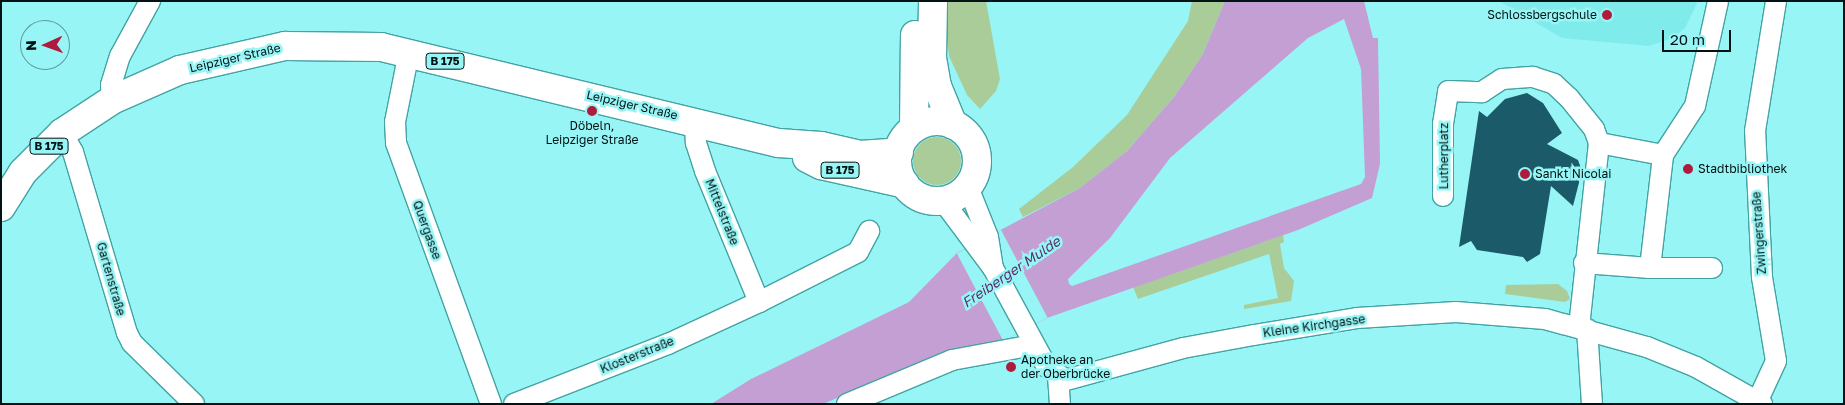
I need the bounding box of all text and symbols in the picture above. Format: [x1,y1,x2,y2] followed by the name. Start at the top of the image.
[1487,8,1597,22] place label: Schlossbergschule
[1601,9,1613,21] marker: Schlossbergschule
[20,20,70,70] north arrow
[1665,20,1734,52] scale bar
[1670,30,1705,48] text: 20 m
[22,40,39,51] text: N
[188,41,282,75] street label: Leipziger Straße
[425,52,465,70] road number: B 175
[585,88,679,122] street label: Leipziger Straße
[586,105,598,117] marker: Döbeln, Leipziger Straße
[545,119,639,147] place label: Döbeln, Leipziger Straße
[1437,123,1451,189] street label: Lutherplatz
[29,138,69,154] road number: B 175
[820,162,860,178] road number: B 175
[1698,162,1787,176] place label: Stadtbibliothek
[1682,163,1694,175] marker: Stadtbibliothek
[1535,167,1612,181] place label: Sankt Nicolai
[1519,168,1531,180] marker: Sankt Nicolai
[702,177,742,247] street label: Mittelstraße
[1749,191,1769,275] street label: Zwingerstraße
[410,199,444,261] street label: Quergasse
[959,233,1063,311] water label: Freiberger Mulde
[94,241,128,317] street label: Gartenstraße
[1262,312,1366,340] street label: Kleine Kirchgasse
[598,334,676,376] street label: Klosterstraße
[1021,353,1110,381] place label: Apotheke an der Oberbrücke
[1005,361,1017,373] marker: Apotheke an der Oberbrücke

